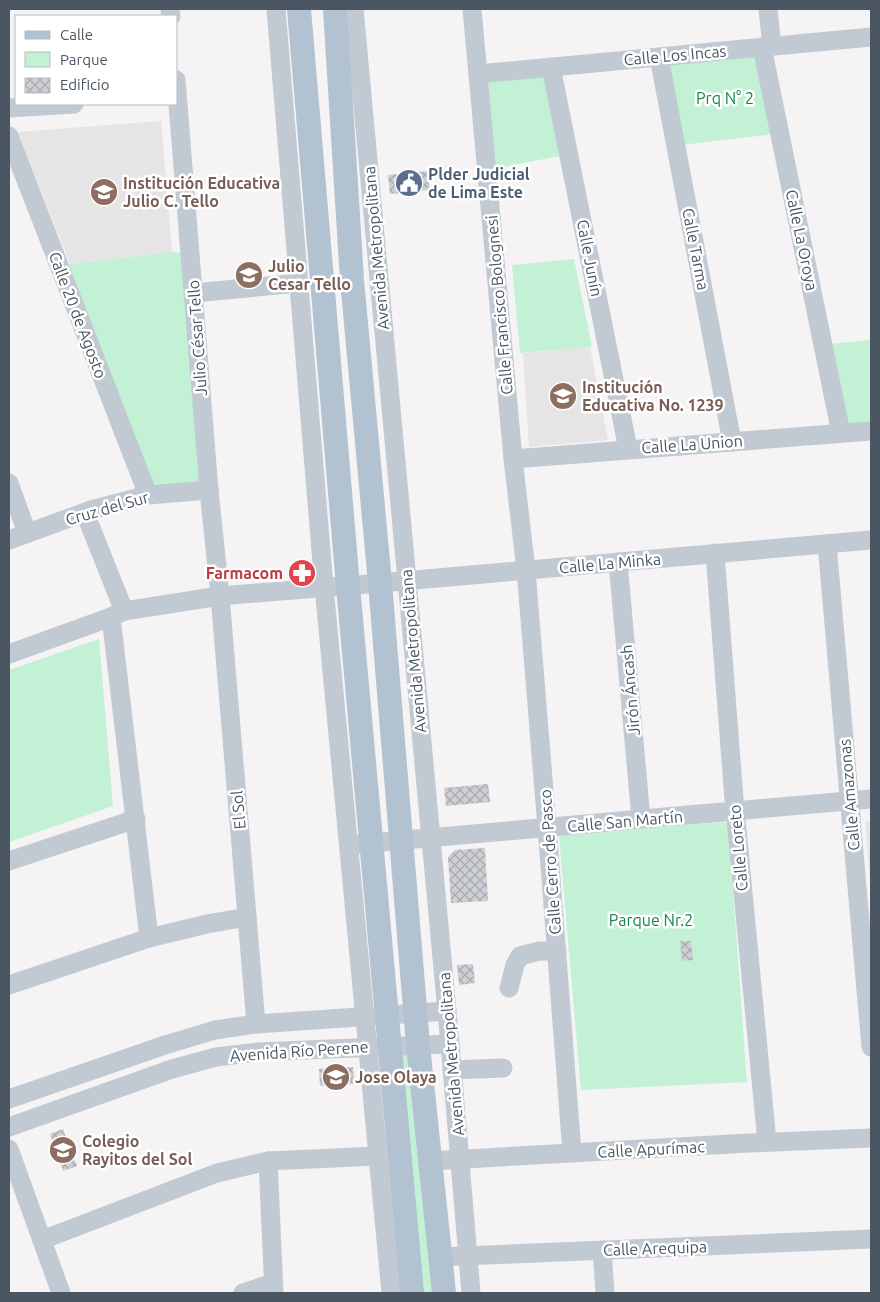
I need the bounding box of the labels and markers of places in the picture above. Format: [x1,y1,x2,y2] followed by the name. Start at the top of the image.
[428,165,530,201] place label: Plder Judicial de Lima Este
[394,168,424,198] public building icon: Plder Judicial de Lima Este
[123,174,280,210] place label: Institución Educativa Julio C. Tello
[89,177,119,207] school or university icon: Institución Educativa Julio C. Tello
[268,257,351,293] place label: Julio Cesar Tello
[234,260,264,290] school or university icon: Julio Cesar Tello
[582,378,724,414] place label: Institución Educativa No. 1239
[548,381,578,411] school or university icon: Institución Educativa No. 1239
[287,558,317,588] pharmacy icon: Farmacom
[206,564,283,582] place label: Farmacom
[321,1062,351,1092] school or university icon: Jose Olaya
[355,1068,437,1086] place label: Jose Olaya
[82,1132,192,1168] place label: Colegio Rayitos del Sol
[48,1135,78,1165] school or university icon: Colegio Rayitos del Sol

